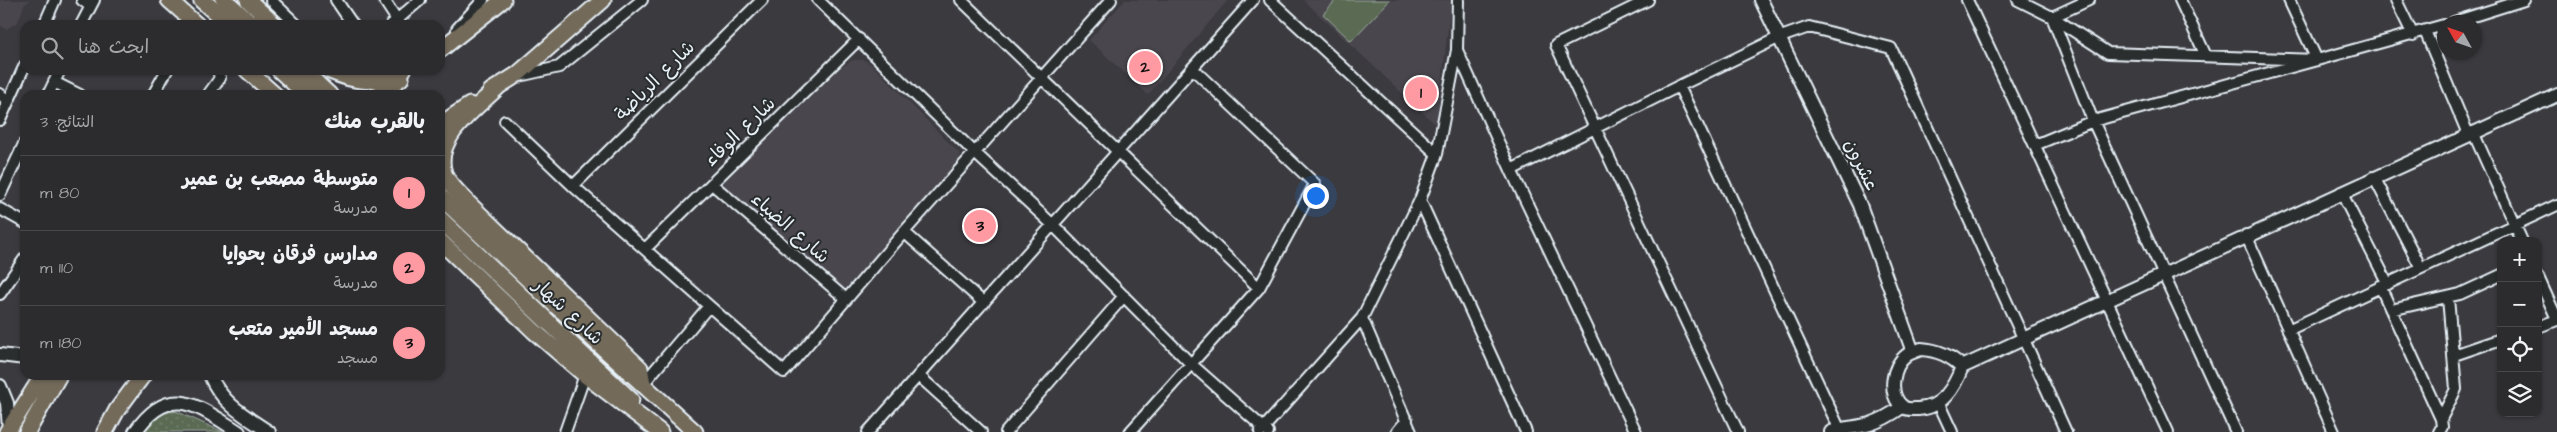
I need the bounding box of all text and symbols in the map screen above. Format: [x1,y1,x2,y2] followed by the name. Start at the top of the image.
[2437,15,2482,60] north arrow
[20,20,445,75] search box
[38,34,66,62] icon: search
[78,34,149,61] text: ابحث هنا
[609,35,701,127] street label: شارع الرياضة
[1129,48,1161,86] pin: 2
[1405,74,1437,112] pin: 1
[698,91,782,173] street label: شارع الوفاء
[324,107,425,136] text: بالقرب منك
[40,111,94,133] text: النتائج: 3
[1837,134,1885,196] street label: عشرون
[182,166,378,193] text: متوسطة مصعب بن عمير
[40,182,79,204] text: 80 m
[408,182,410,204] text: 1
[1303,183,1329,209] your location
[745,186,835,270] street label: شارع الضياء
[333,197,378,219] text: مدرسة
[964,207,996,245] pin: 3
[2497,237,2542,417] map controls
[2497,237,2542,282] button: +
[222,241,378,268] text: مدارس فرقان بحوايا
[40,257,73,279] text: 110 m
[404,257,414,279] text: 2
[526,271,609,351] street label: شارع شهار
[333,272,378,294] text: مدرسة
[2497,282,2542,327] button: −
[229,316,378,343] text: مسجد الأمير متعب
[2497,327,2542,372] button: locate
[40,332,81,354] text: 180 m
[405,332,413,354] text: 3
[337,347,378,369] text: مسجد
[2497,372,2542,417] button: layers

